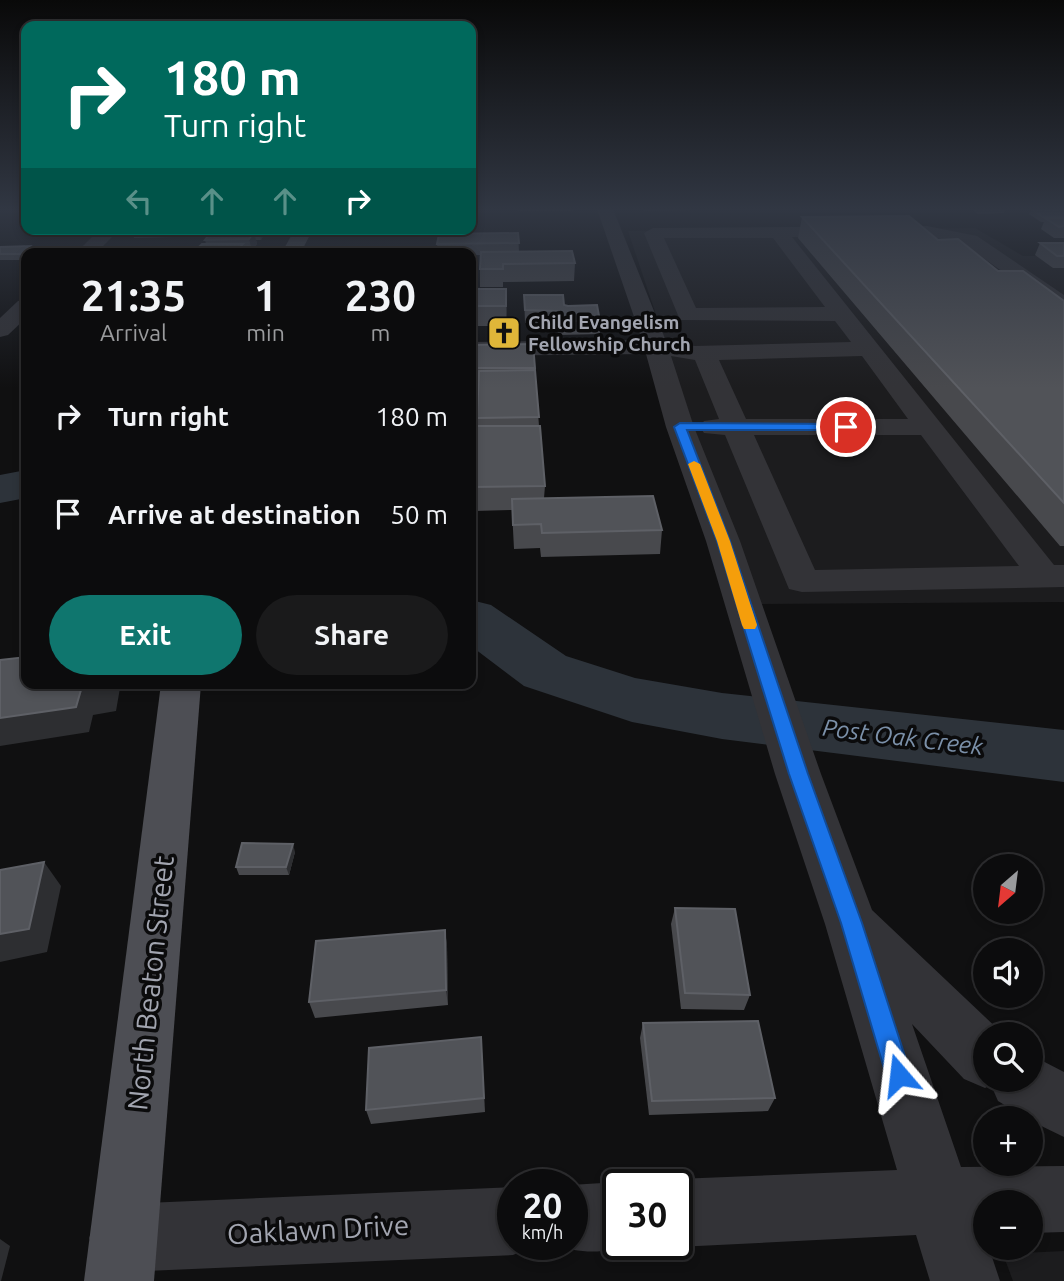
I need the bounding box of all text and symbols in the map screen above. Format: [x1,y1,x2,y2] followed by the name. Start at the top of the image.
[49,49,140,140] icon: right
[164,49,301,104] text: 180 m
[164,107,306,143] text: Turn right
[120,182,158,220] icon: left
[193,182,231,220] icon: ahead
[266,182,304,220] icon: ahead
[339,182,377,220] icon: right
[81,272,186,319] text: 21:35
[254,272,277,319] text: 1
[345,272,416,319] text: 230
[528,311,691,355] place label: Child Evangelism Fellowship Church
[485,314,523,352] church icon: Child Evangelism Fellowship Church
[100,320,167,345] text: Arrival
[246,320,285,345] text: min
[370,320,390,345] text: m
[49,397,87,435] icon: right
[816,397,876,457] pin
[108,402,229,431] text: Turn right
[376,402,448,431] text: 180 m
[827,408,865,446] icon: arrive
[49,495,87,533] icon: arrive
[108,500,361,529] text: Arrive at destination
[390,500,448,529] text: 50 m
[49,595,242,675] button: Exit
[256,595,448,675] button: Share
[821,714,986,760] water label: Post Oak Creek
[121,854,179,1112] street label: North Beaton Street
[973,854,1043,924] north arrow
[973,854,1043,1260] map controls
[973,938,1043,1008] button: sound
[973,1022,1043,1092] button: search
[862,1038,936,1112] position arrow
[973,1106,1043,1176] button: +
[602,1169,693,1260] speed limit sign: 30
[523,1185,562,1225] text: 20
[973,1190,1043,1260] button: −
[226,1209,410,1249] street label: Oaklawn Drive
[522,1222,563,1242] text: km/h

